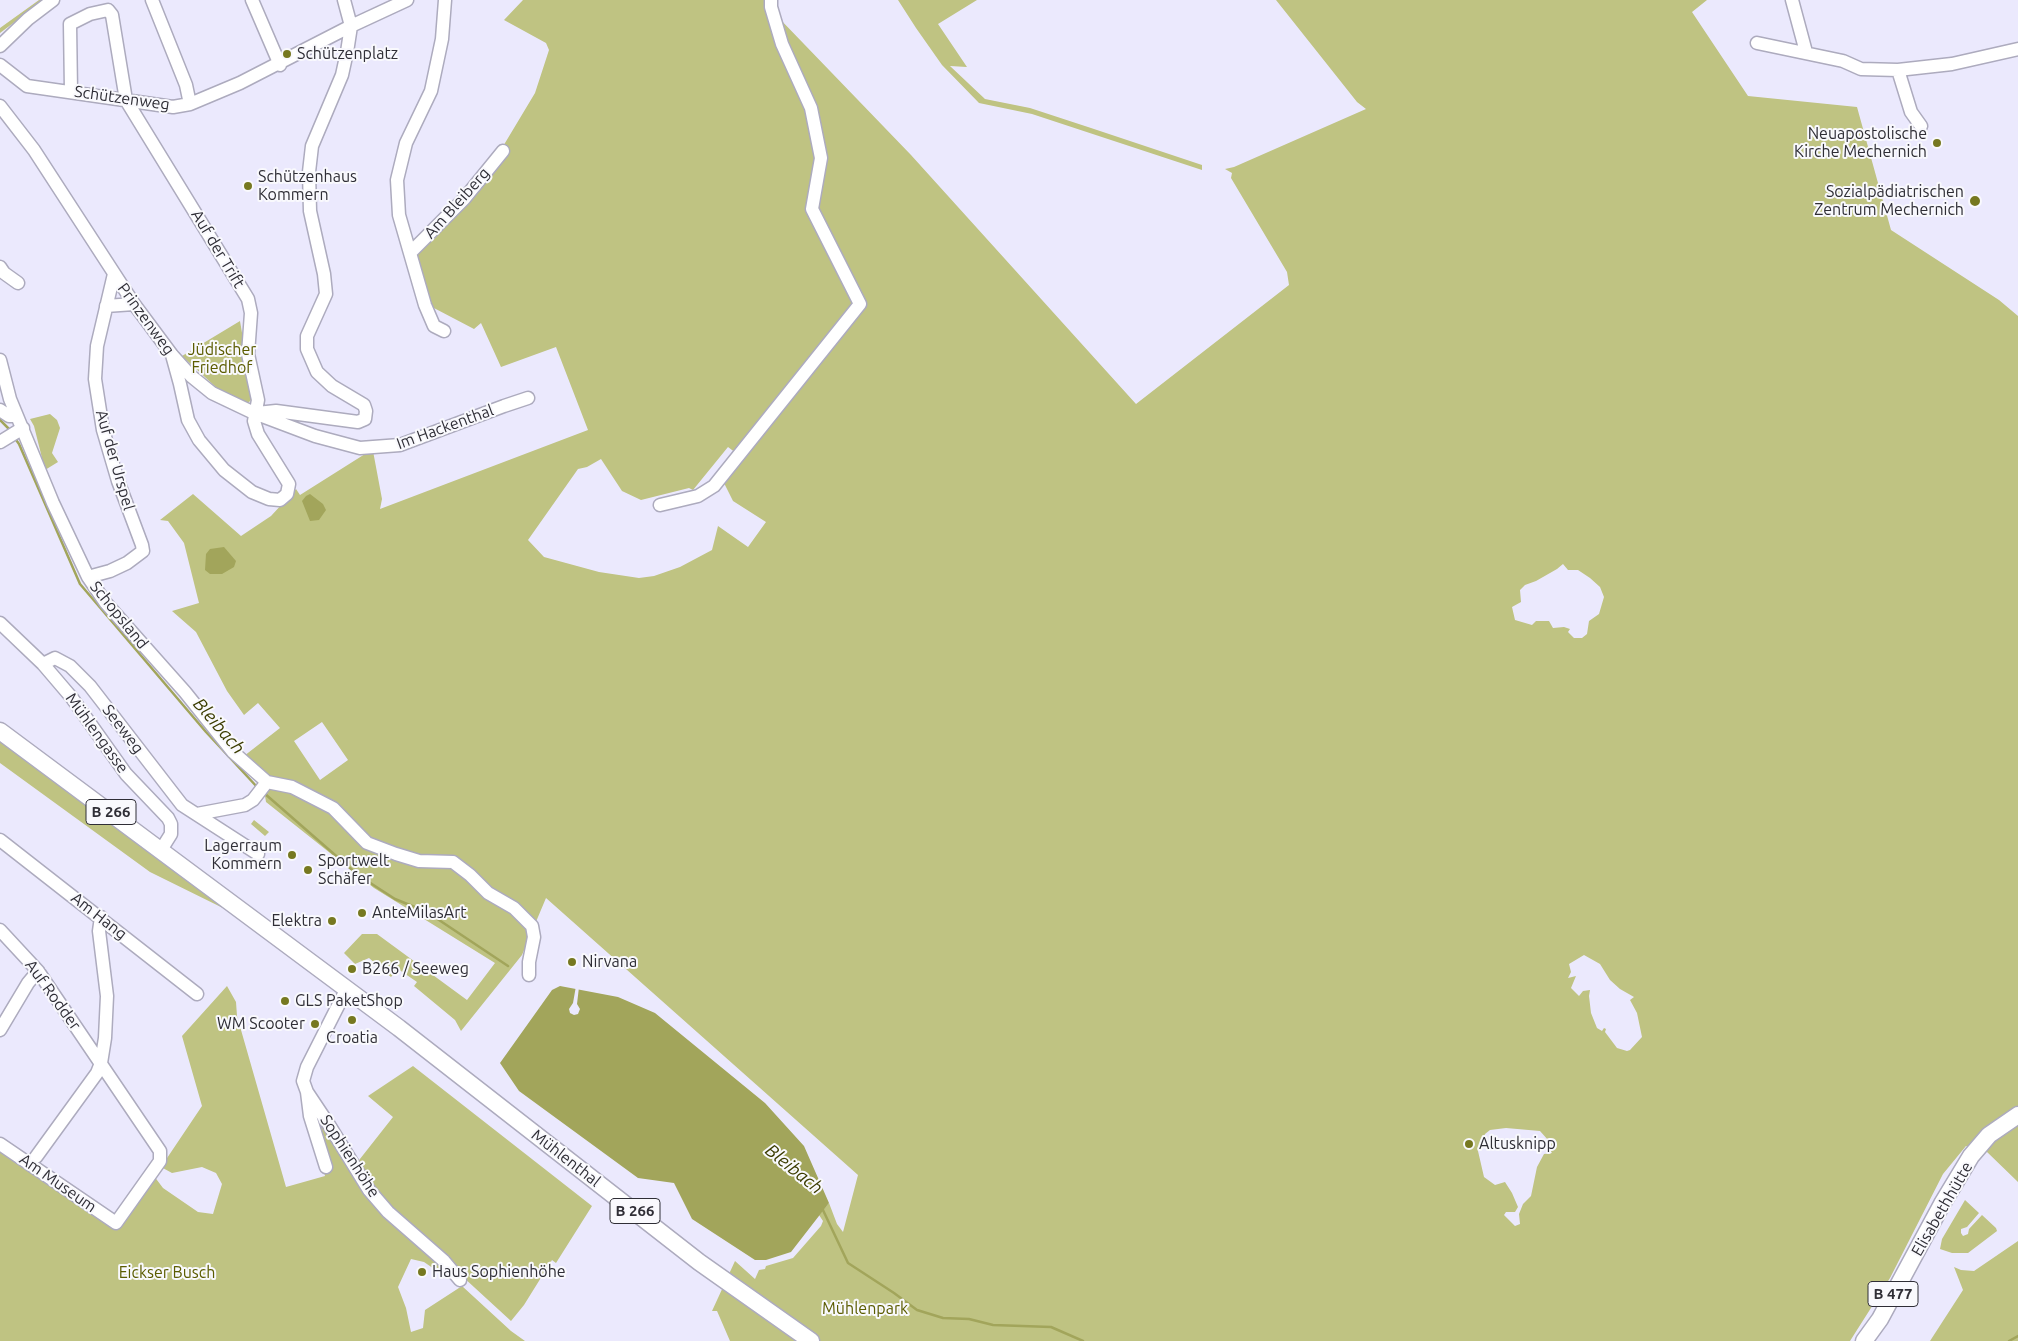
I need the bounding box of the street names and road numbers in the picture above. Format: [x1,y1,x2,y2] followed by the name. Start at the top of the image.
[73,82,171,114] street label: Schützenweg
[420,164,494,242] street label: Am Bleiberg
[187,206,249,292] street label: Auf der Trift
[113,279,179,359] street label: Prinzenweg
[394,401,496,453] street label: Im Hackenthal
[92,408,138,512] street label: Auf der Urspel
[86,577,152,653] street label: Schopsland
[61,689,133,777] street label: Mühlengasse
[98,701,148,757] street label: Seeweg
[86,800,136,824] road number: B 266
[67,888,131,944] street label: Am Hang
[21,956,85,1034] street label: Auf Rodder
[316,1111,384,1201] street label: Sophienhöhe
[528,1125,604,1191] street label: Mühlenthal
[16,1149,100,1217] street label: Am Museum
[1907,1159,1977,1259] street label: Elisabethhütte
[610,1198,660,1224] road number: B 266
[1868,1282,1918,1306] road number: B 477

